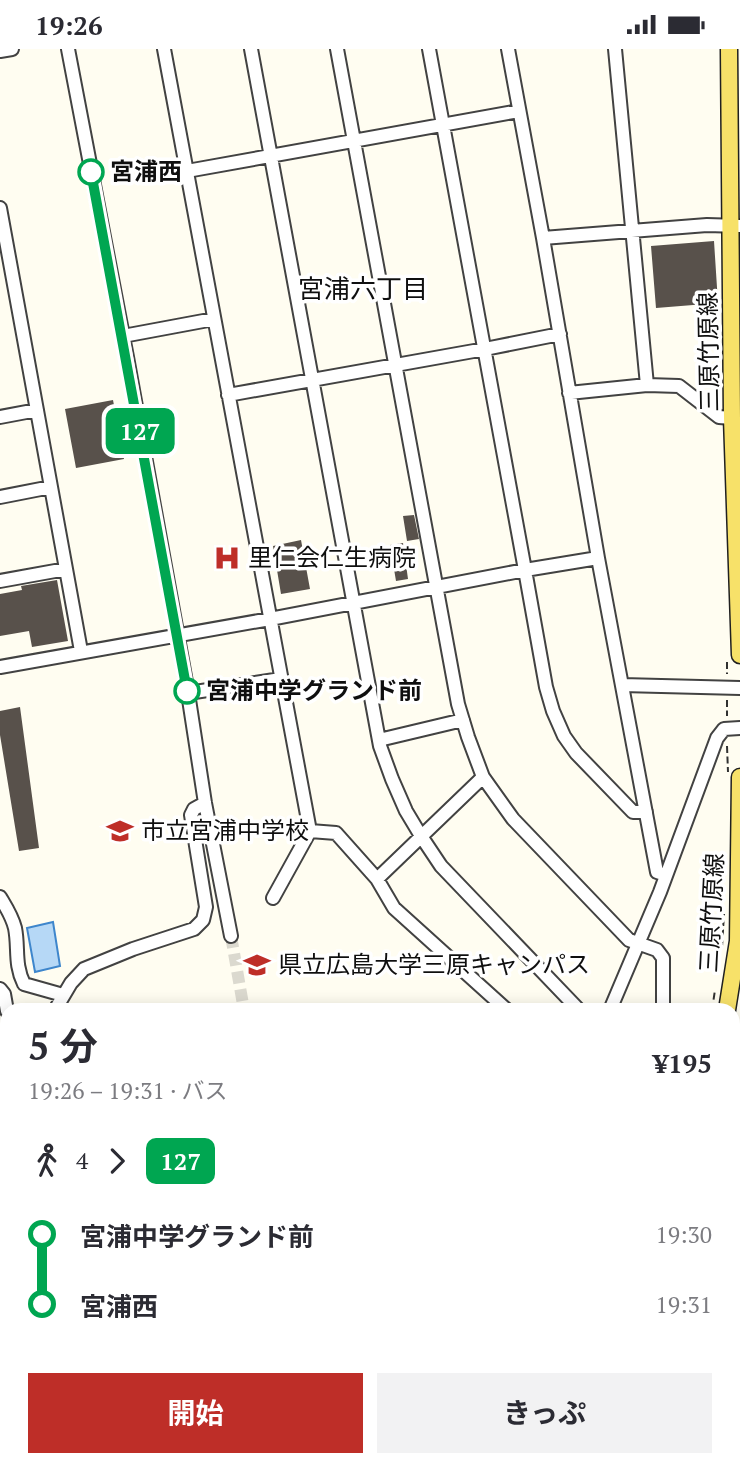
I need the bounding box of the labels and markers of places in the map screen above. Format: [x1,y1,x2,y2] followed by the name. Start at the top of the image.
[110,155,182,187] place label: 宮浦西
[78,159,104,185] marker: 宮浦西
[248,541,416,573] place label: 里仁会仁生病院
[212,543,242,573] hospital icon: 里仁会仁生病院
[206,674,422,706] place label: 宮浦中学グランド前
[174,678,200,704] marker: 宮浦中学グランド前
[141,814,309,846] place label: 市立宮浦中学校
[105,816,135,846] school or university icon: 市立宮浦中学校
[278,948,590,980] place label: 県立広島大学三原キャンパス
[242,950,272,980] school or university icon: 県立広島大学三原キャンパス

